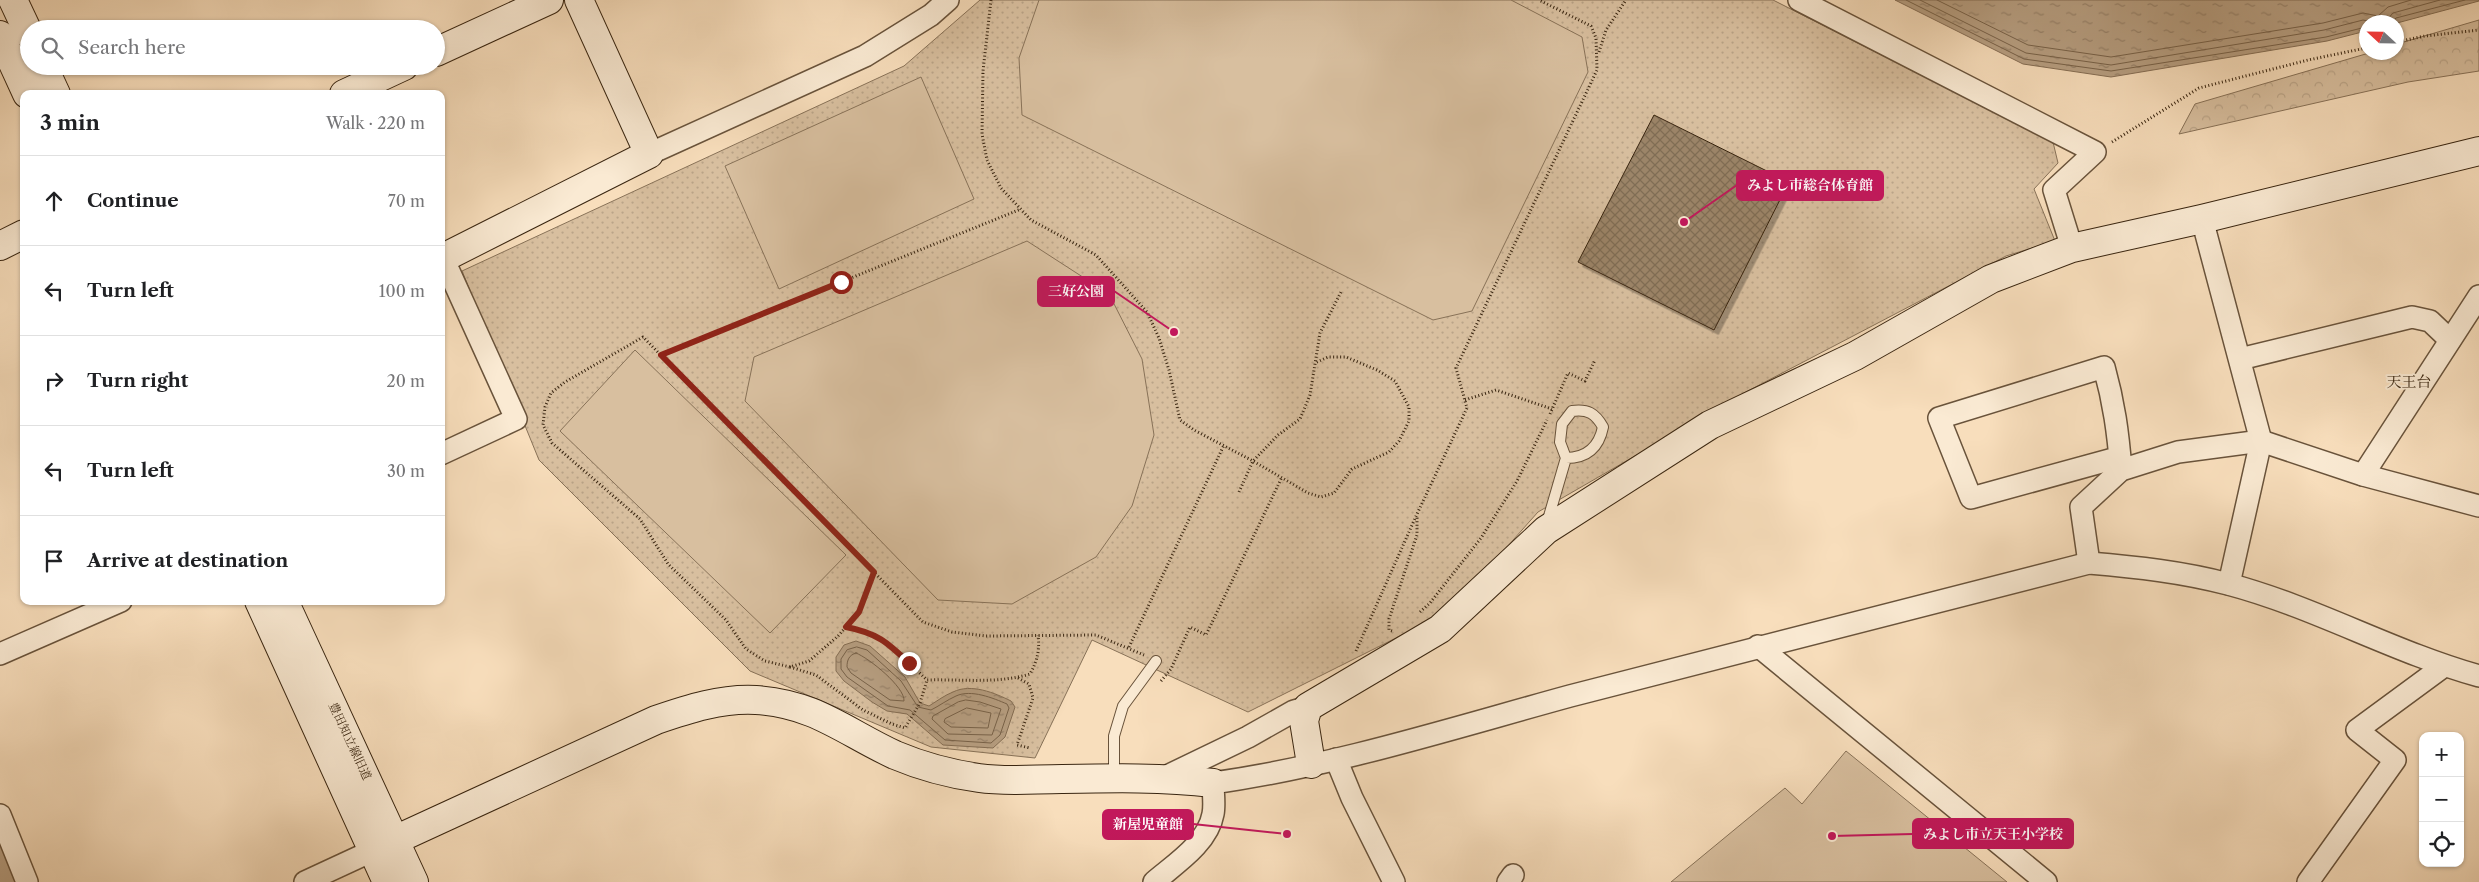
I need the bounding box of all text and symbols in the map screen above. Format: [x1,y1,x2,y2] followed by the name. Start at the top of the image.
[2359,15,2404,60] north arrow
[20,20,445,75] search box
[38,34,66,62] icon: search
[78,36,186,59] text: Search here
[40,110,100,135] text: 3 min
[326,113,425,133] text: Walk · 220 m
[1737,171,1883,200] callout: みよし市総合体育館
[1747,176,1873,194] text: みよし市総合体育館
[40,187,68,215] icon: ahead
[87,189,179,212] text: Continue
[388,191,425,211] text: 70 m
[830,271,853,294] route start
[40,277,68,305] icon: left
[1038,277,1114,306] callout: 三好公園
[87,279,174,302] text: Turn left
[379,281,425,301] text: 100 m
[1048,282,1104,300] text: 三好公園
[40,367,68,395] icon: right
[87,369,188,392] text: Turn right
[386,371,425,391] text: 20 m
[2386,372,2432,391] district label: 天王台
[40,457,68,485] icon: left
[87,459,174,482] text: Turn left
[387,461,425,481] text: 30 m
[40,547,68,575] icon: arrive
[87,549,288,572] text: Arrive at destination
[898,652,921,675] route end
[326,700,375,782] street label: 豊田知立線旧道
[2419,732,2464,867] map controls
[2419,732,2464,777] button: +
[2419,777,2464,822] button: −
[1103,810,1193,839] callout: 新屋児童館
[1113,815,1183,833] text: 新屋児童館
[1913,819,2073,848] callout: みよし市立天王小学校
[2419,822,2464,867] button: locate
[1923,825,2063,843] text: みよし市立天王小学校

